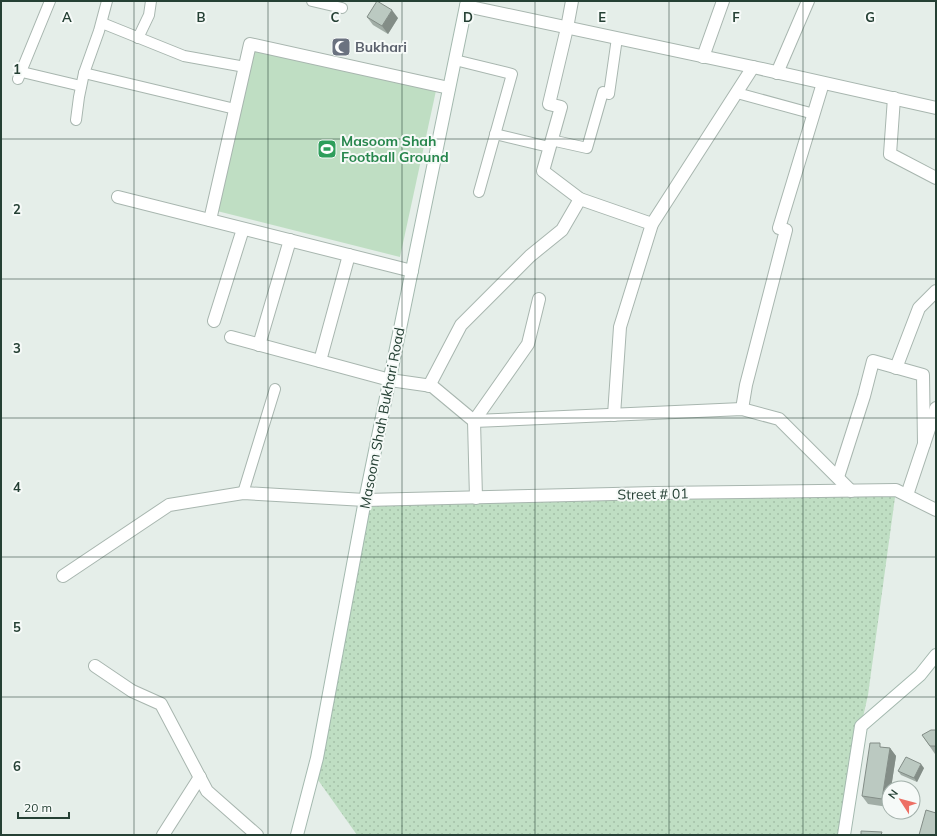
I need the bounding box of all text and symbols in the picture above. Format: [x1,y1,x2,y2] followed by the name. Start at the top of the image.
[62,9,72,25] text: A
[197,9,206,25] text: B
[331,9,340,25] text: C
[463,9,473,25] text: D
[598,9,606,25] text: E
[732,9,740,25] text: F
[865,9,875,25] text: G
[330,36,352,58] mosque icon: Bukhari
[355,38,407,56] place label: Bukhari
[13,61,21,77] text: 1
[341,132,449,166] place label: Masoom Shah Football Ground
[316,138,338,160] sports icon: Masoom Shah Football Ground
[13,201,21,217] text: 2
[356,326,408,510] street label: Masoom Shah Bukhari Road
[13,340,21,356] text: 3
[13,479,21,495] text: 4
[617,484,689,504] street label: Street # 01
[13,619,21,635] text: 5
[13,758,21,774] text: 6
[881,780,921,820] north arrow
[885,787,901,802] text: N
[18,794,69,820] scale bar
[24,800,52,815] text: 20 m

